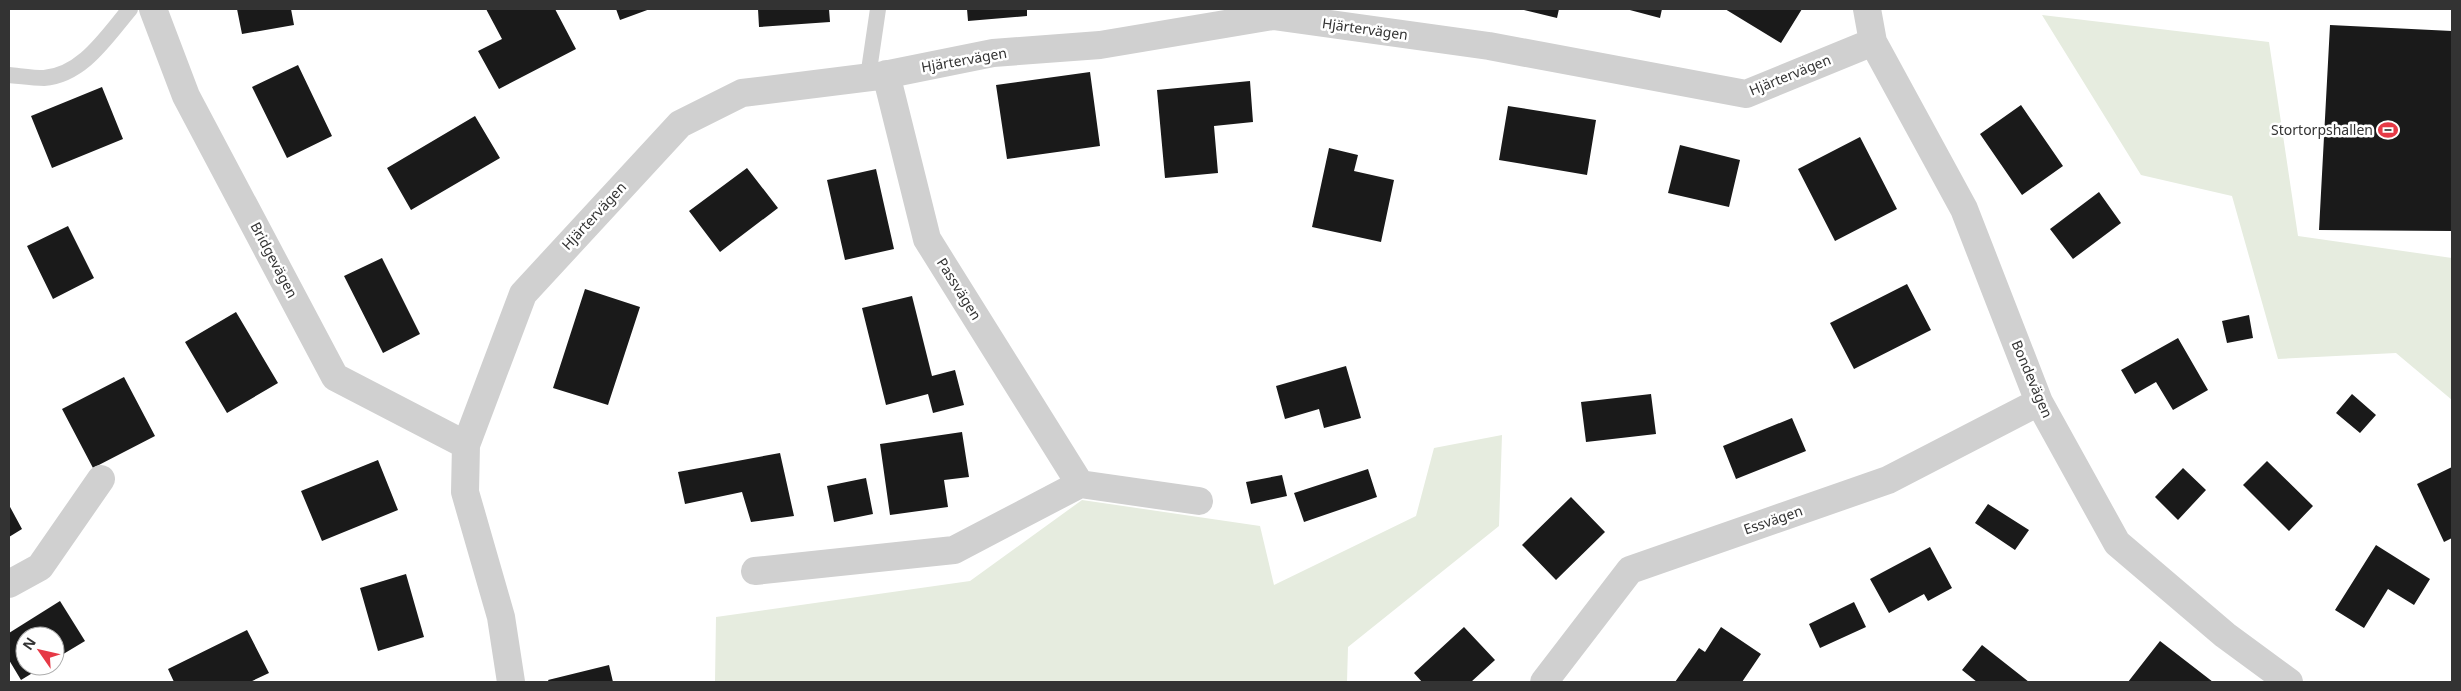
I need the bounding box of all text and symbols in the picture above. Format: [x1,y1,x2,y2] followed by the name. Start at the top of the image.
[1321,13,1409,44] street label: Hjärtervägen
[920,43,1008,76] street label: Hjärtervägen
[1746,50,1833,100] street label: Hjärtervägen
[2377,119,2399,141] sports icon: Stortorpshallen
[2271,120,2373,139] place label: Stortorpshallen
[557,178,630,254] street label: Hjärtervägen
[246,218,302,301] street label: Bridgevägen
[933,254,986,323] street label: Passvägen
[2008,337,2057,421] street label: Bondevägen
[1741,501,1805,538] street label: Essvägen
[15,626,65,676] north arrow
[18,633,40,653] text: N

